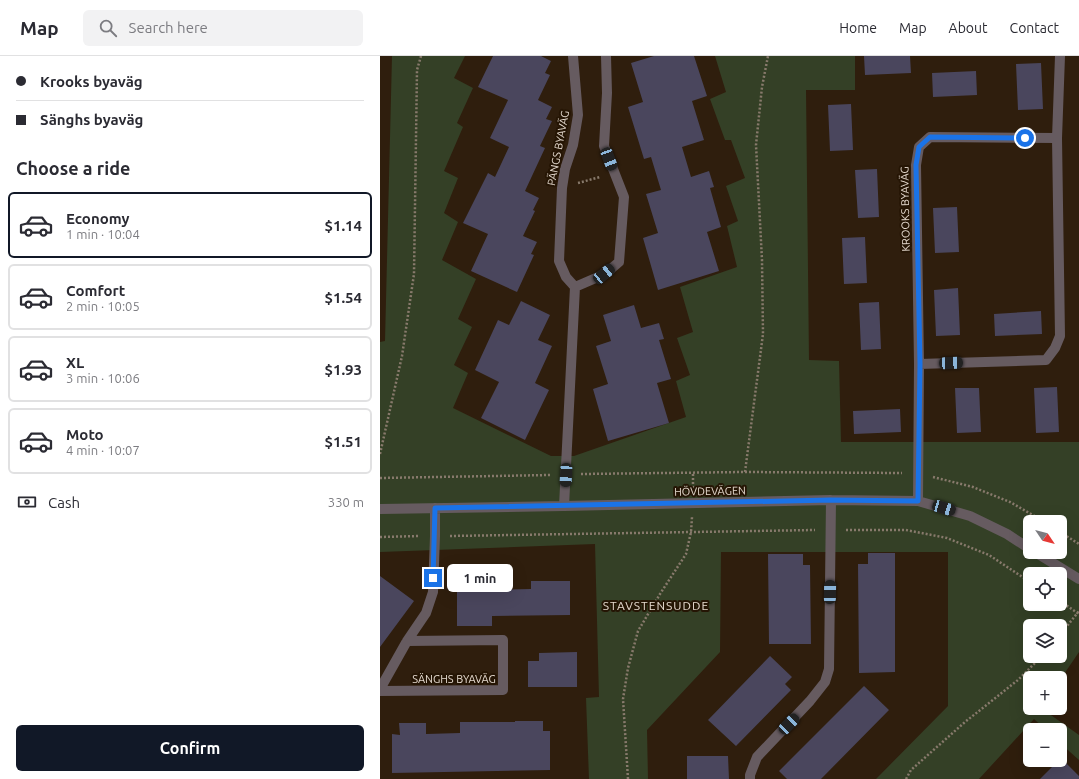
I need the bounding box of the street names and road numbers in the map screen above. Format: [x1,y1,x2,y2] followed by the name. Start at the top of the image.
[545,109,571,187] street label: PÄNGS BYAVÄG
[898,166,912,252] street label: KROOKS BYAVÄG
[674,484,746,498] street label: HÖVDEVÄGEN
[412,673,496,685] street label: SÄNGHS BYAVÄG

